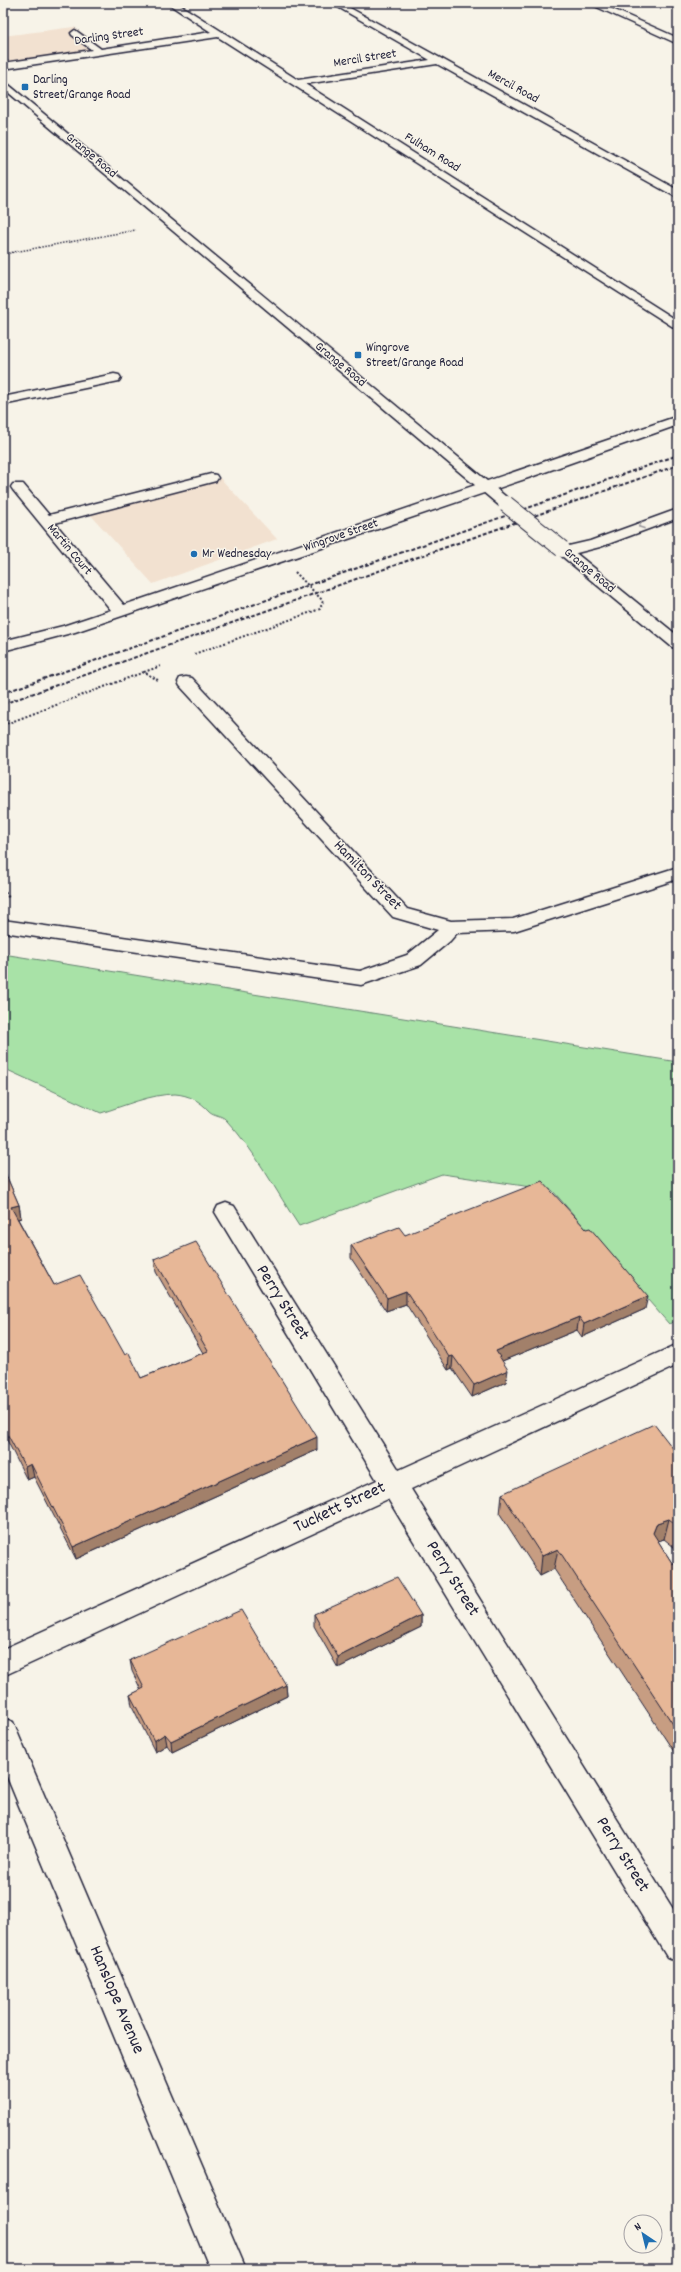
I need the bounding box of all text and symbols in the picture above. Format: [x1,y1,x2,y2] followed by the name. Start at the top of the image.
[73,23,145,51] street label: Darling Street
[332,45,398,73] street label: Mercil Street
[484,65,542,109] street label: Mercil Road
[33,71,131,105] place label: Darling Street/Grange Road
[20,82,30,92] marker: Darling Street/Grange Road
[400,128,464,178] street label: Fulham Road
[61,129,121,183] street label: Grange Road
[310,338,370,392] street label: Grange Road
[366,339,464,373] place label: Wingrove Street/Grange Road
[353,350,363,360] marker: Wingrove Street/Grange Road
[301,514,381,558] street label: Wingrove Street
[42,520,96,580] street label: Martin Court
[638,522,645,530] one-way arrow
[559,544,619,598] street label: Grange Road
[202,545,272,564] place label: Mr Wednesday
[189,549,199,559] marker: Mr Wednesday
[328,836,407,916] street label: Hamilton Street
[249,1260,315,1346] street label: Perry Street
[290,1476,390,1540] street label: Tuckett Street
[419,1536,485,1622] street label: Perry Street
[589,1812,655,1898] street label: Perry Street
[82,1942,150,2058] street label: Hanslope Avenue
[623,2214,663,2254] north arrow
[632,2219,646,2236] text: N

